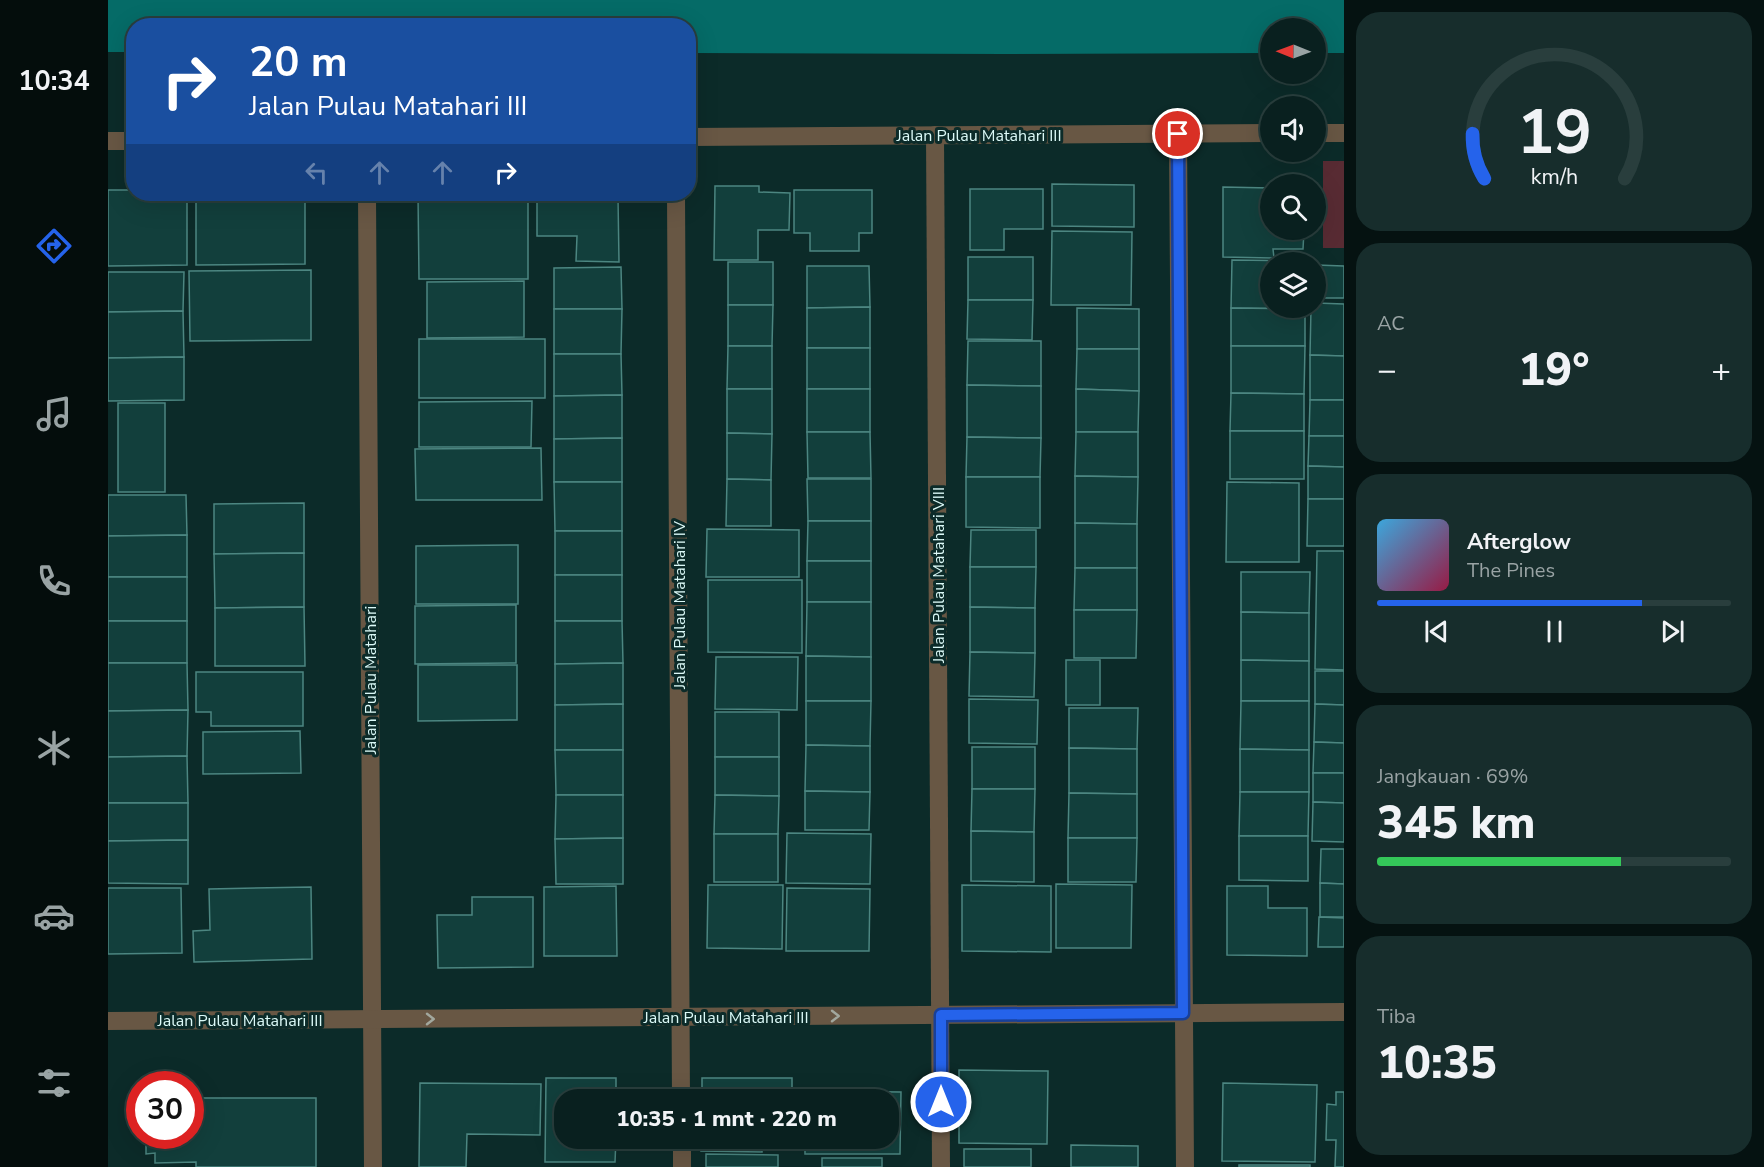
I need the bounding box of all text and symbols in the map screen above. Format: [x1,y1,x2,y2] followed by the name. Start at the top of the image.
[1260,18,1326,84] north arrow
[1260,18,1326,318] map controls
[249,34,348,91] text: 20 m
[150,42,228,120] icon: right
[18,63,90,100] text: 10:34
[249,88,528,125] text: Jalan Pulau Matahari III
[1517,90,1591,175] text: 19
[1260,96,1326,162] button: sound
[1152,108,1203,159] pin
[1161,117,1194,150] icon: arrive
[895,125,1062,147] street label: Jalan Pulau Matahari III
[300,156,333,189] icon: left
[363,156,396,189] icon: ahead
[426,156,459,189] icon: ahead
[489,156,522,189] icon: right
[1530,162,1578,192] text: km/h
[1260,174,1326,240] button: search
[33,225,75,267] icon: directions
[1260,252,1326,318] button: layers
[1377,310,1405,337] text: AC
[1518,340,1590,401] text: 19°
[1377,348,1397,393] text: −
[1711,348,1731,393] text: +
[33,393,75,435] icon: music
[928,487,950,664] street label: Jalan Pulau Matahari VIII
[669,520,691,690] street label: Jalan Pulau Matahari IV
[1467,527,1571,557] text: Afterglow
[1467,557,1555,584] text: The Pines
[33,560,75,602] icon: phone
[360,606,382,755] street label: Jalan Pulau Matahari
[1420,615,1453,648] icon: previous
[1538,615,1571,648] icon: pause
[1656,615,1689,648] icon: next
[33,727,75,769] icon: climate
[1377,763,1528,790] text: Jangkauan · 69%
[1377,793,1536,854] text: 345 km
[33,895,75,937] icon: car
[1377,1003,1416,1030] text: Tiba
[642,1007,809,1029] street label: Jalan Pulau Matahari III
[156,1010,323,1032] street label: Jalan Pulau Matahari III
[831,1010,840,1022] one-way arrow
[426,1013,435,1025] one-way arrow
[1377,1033,1497,1094] text: 10:35
[33,1062,75,1104] icon: filters
[909,1070,973,1134] position arrow
[126,1071,204,1149] speed limit sign: 30
[616,1104,837,1134] text: 10:35 · 1 mnt · 220 m

